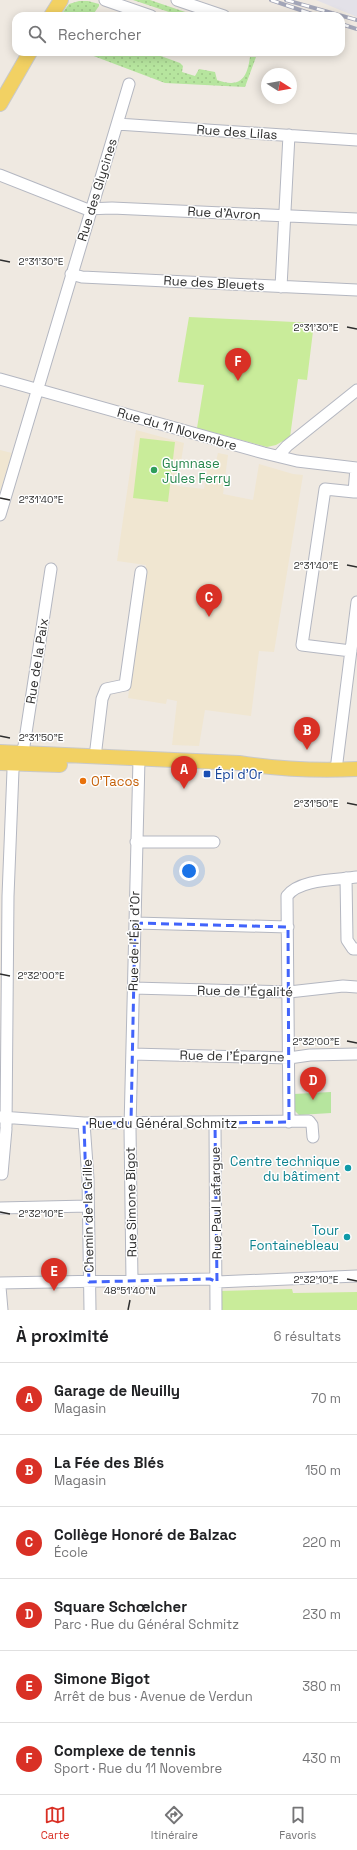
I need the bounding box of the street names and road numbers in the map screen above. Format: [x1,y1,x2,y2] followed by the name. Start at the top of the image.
[196,121,278,143] street label: Rue des Lilas
[73,136,121,243] street label: Rue des Glycines
[187,203,261,223] street label: Rue d'Avron
[163,272,265,294] street label: Rue des Bleuets
[115,404,239,454] street label: Rue du 11 Novembre
[22,617,52,705] street label: Rue de la Paix
[125,891,143,991] street label: Rue de l'Épi d'Or
[197,982,293,1000] street label: Rue de l'Égalité
[179,1047,285,1065] street label: Rue de l'Épargne
[89,1115,237,1132] street label: Rue du Général Schmitz
[122,1147,140,1257] street label: Rue Simone Bigot
[207,1147,225,1259] street label: Rue Paul Lafargue
[79,1159,97,1273] street label: Chemin de la Grille

